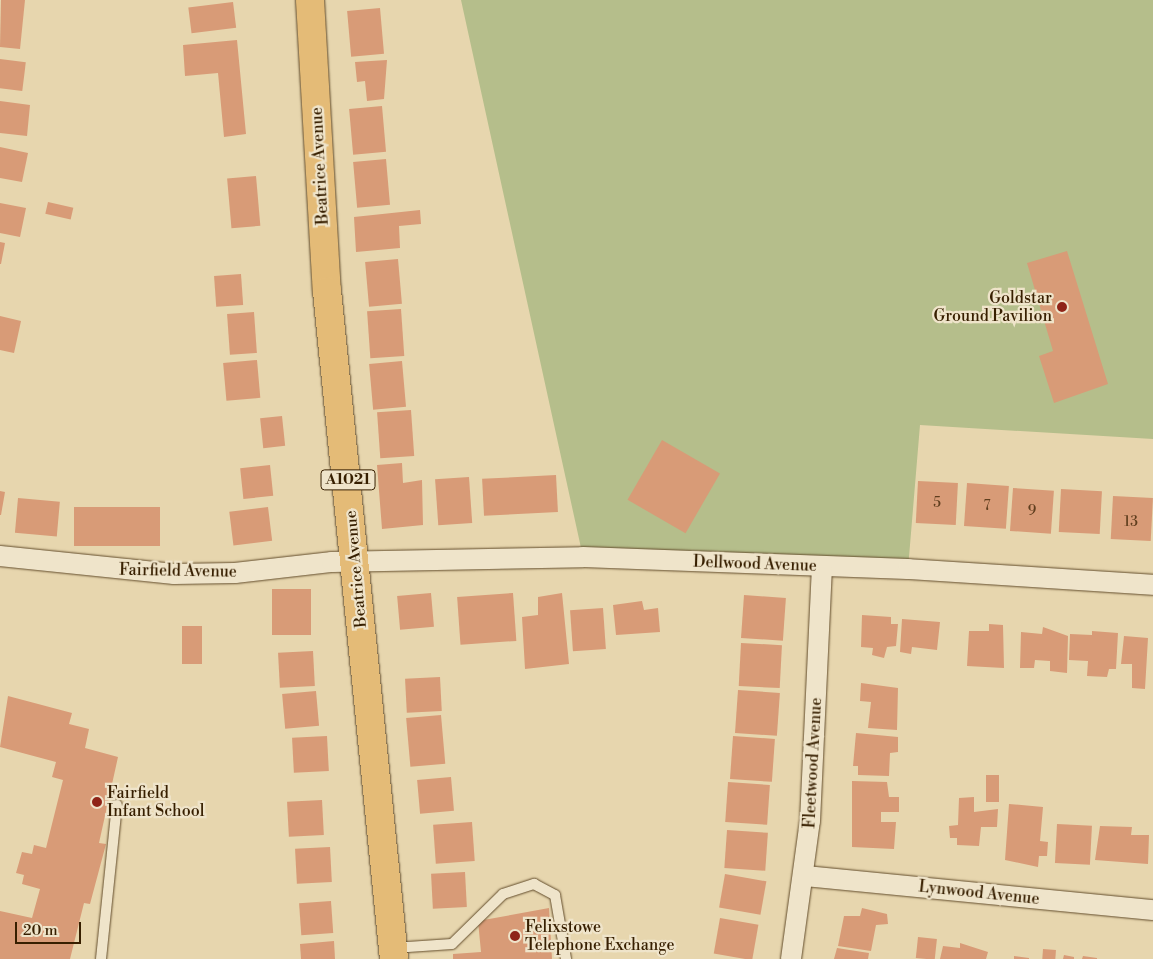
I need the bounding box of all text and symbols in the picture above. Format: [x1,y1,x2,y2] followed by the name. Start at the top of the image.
[307,107,333,225] street label: Beatrice Avenue
[934,288,1052,326] place label: Goldstar Ground Pavilion
[1056,301,1068,313] marker: Goldstar Ground Pavilion
[320,468,376,492] road number: A1021
[933,495,941,511] house number: 5
[983,498,991,514] house number: 7
[1028,503,1036,519] house number: 9
[341,509,371,629] street label: Beatrice Avenue
[1124,514,1138,530] house number: 13
[693,552,817,576] street label: Dellwood Avenue
[119,560,237,582] street label: Fairfield Avenue
[800,697,826,829] street label: Fleetwood Avenue
[107,783,204,821] place label: Fairfield Infant School
[91,796,103,808] marker: Fairfield Infant School
[918,877,1040,909] street label: Lynwood Avenue
[18,912,84,944] scale bar
[525,917,674,955] place label: Felixstowe Telephone Exchange
[23,921,58,940] text: 20 m
[509,930,521,942] marker: Felixstowe Telephone Exchange

